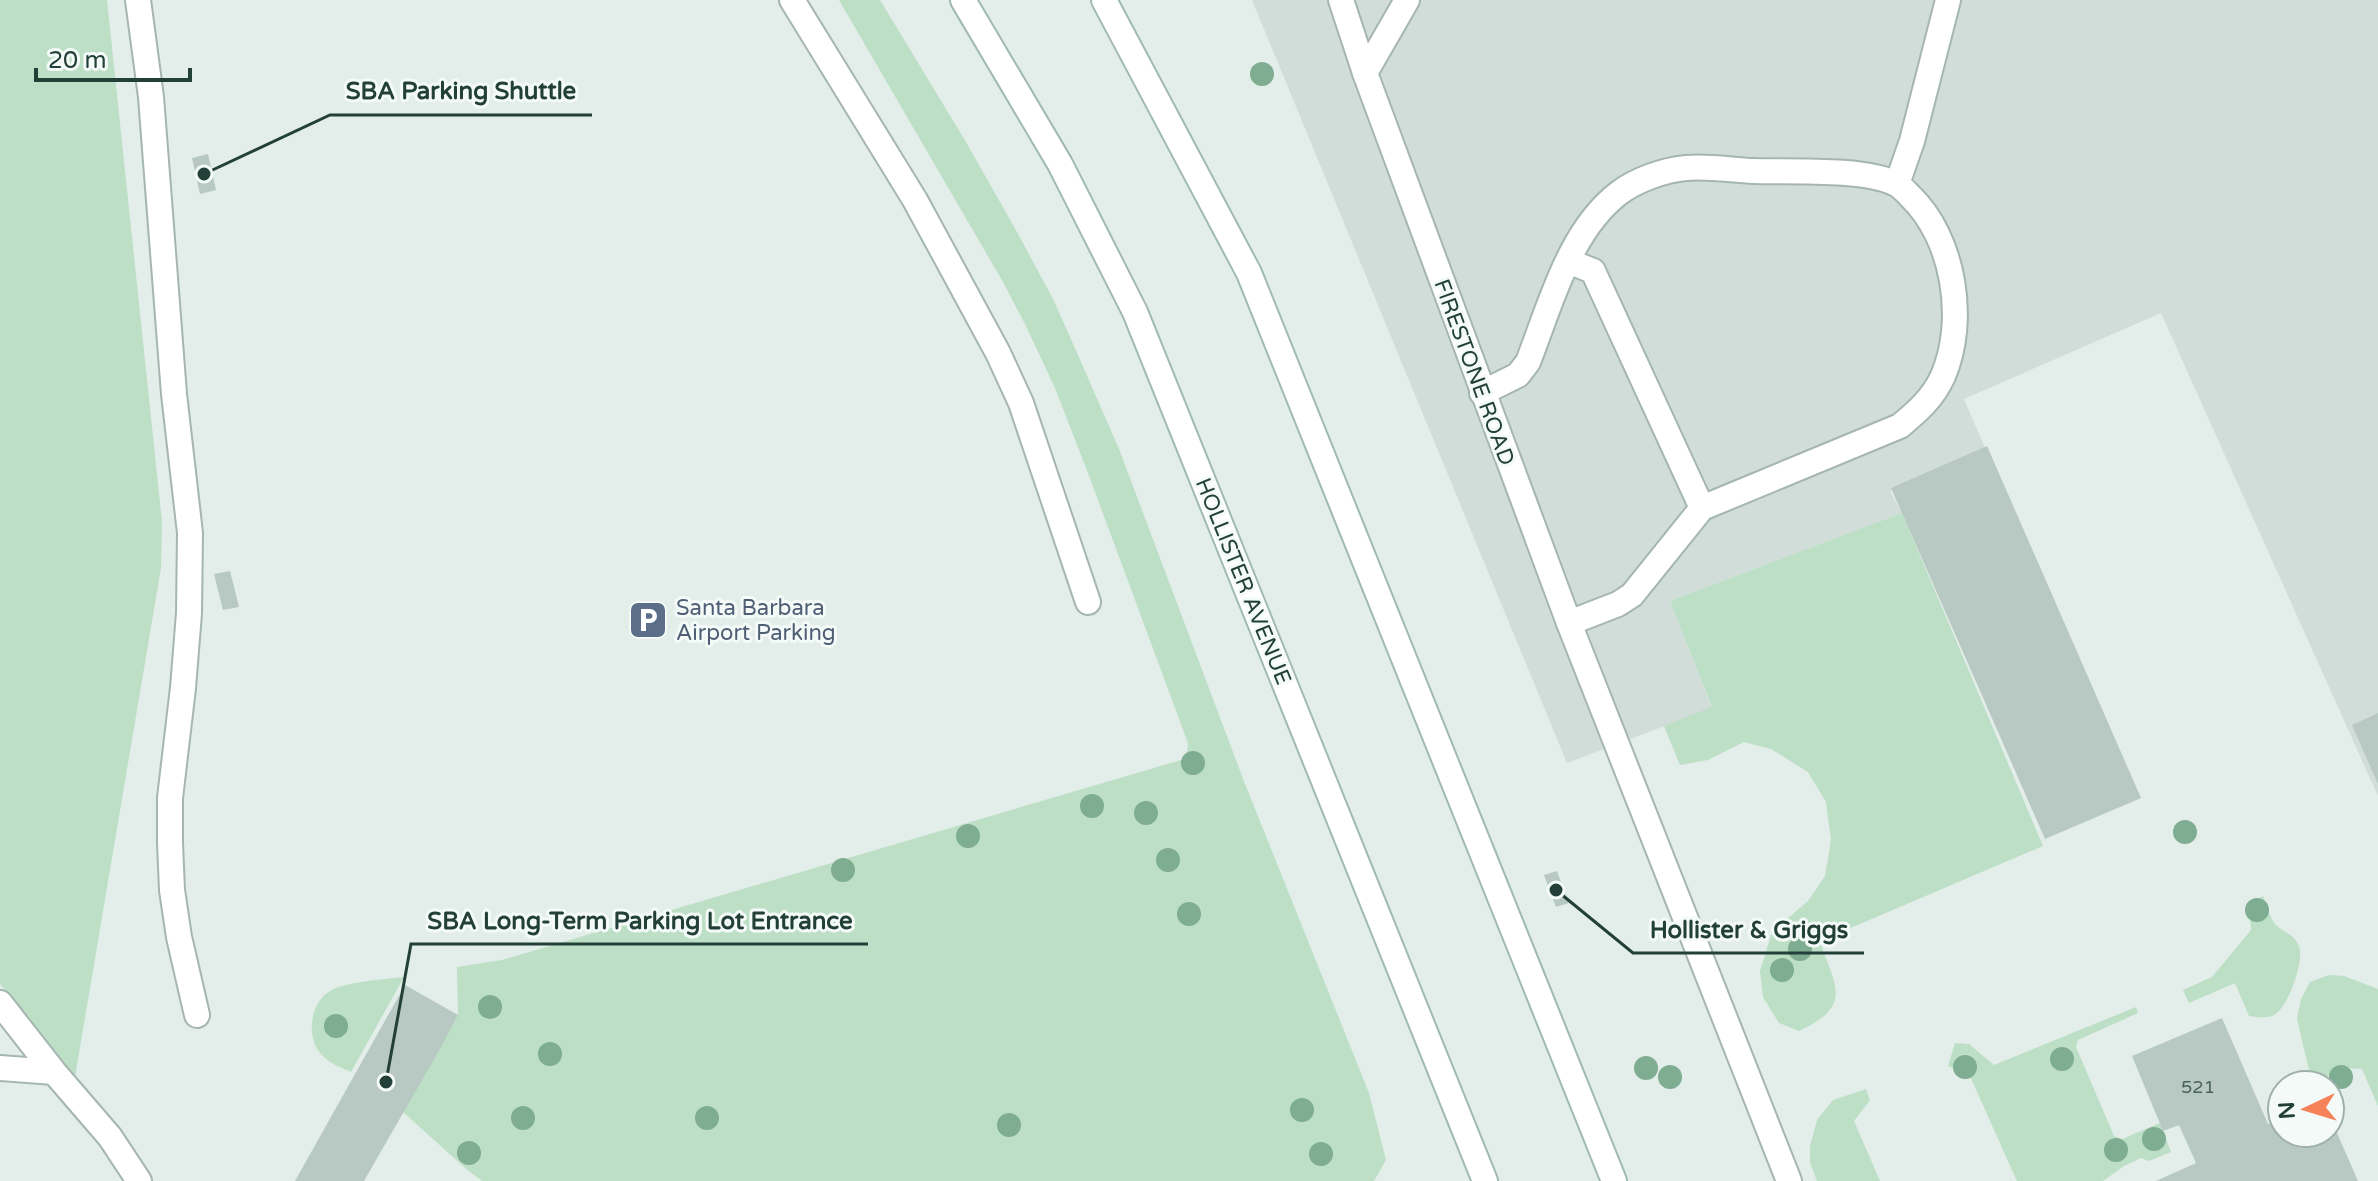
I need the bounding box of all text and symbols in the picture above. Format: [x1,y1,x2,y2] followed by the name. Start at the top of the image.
[36,32,190,82] scale bar
[48,46,106,75] text: 20 m
[330,67,592,115] callout: SBA Parking Shuttle
[346,77,577,106] text: SBA Parking Shuttle
[1428,276,1520,469] street label: FIRESTONE ROAD
[1190,474,1296,689] street label: HOLLISTER AVENUE
[676,595,836,646] place label: Santa Barbara Airport Parking
[627,599,669,641] parking icon: Santa Barbara Airport Parking
[411,896,868,944] callout: SBA Long-Term Parking Lot Entrance
[1633,905,1864,953] callout: Hollister & Griggs
[427,907,853,936] text: SBA Long-Term Parking Lot Entrance
[1650,916,1848,945] text: Hollister & Griggs
[2266,1069,2346,1149] north arrow
[2181,1076,2215,1098] house number: 521
[2273,1101,2301,1120] text: N

